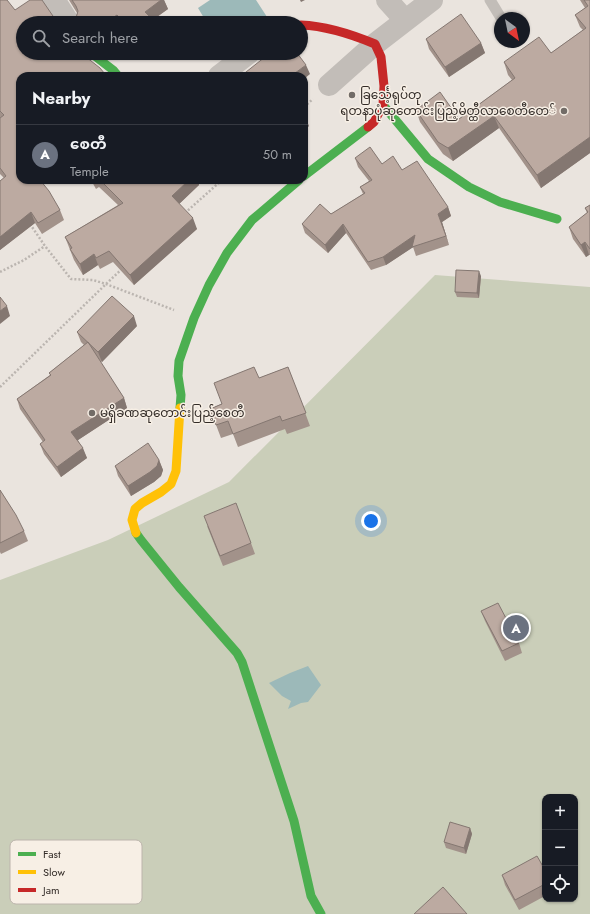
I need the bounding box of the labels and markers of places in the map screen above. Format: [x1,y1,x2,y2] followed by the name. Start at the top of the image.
[360,86,422,105] place label: ခြင်္သေ့ရုပ်တု
[347,90,357,100] marker: ခြင်္သေ့ရုပ်တု
[340,102,556,121] place label: ရတနာပုံဆုတောင်းပြည့်မိတ္ထီလာစေတီတေ်
[559,106,569,116] marker: ရတနာပုံဆုတောင်းပြည့်မိတ္ထီလာစေတီတေ်
[100,404,244,423] place label: မရှိခဏဆုတောင်းပြည့်စေတီ
[87,408,97,418] marker: မရှိခဏဆုတောင်းပြည့်စေတီ
[503,613,529,643] pin: A

